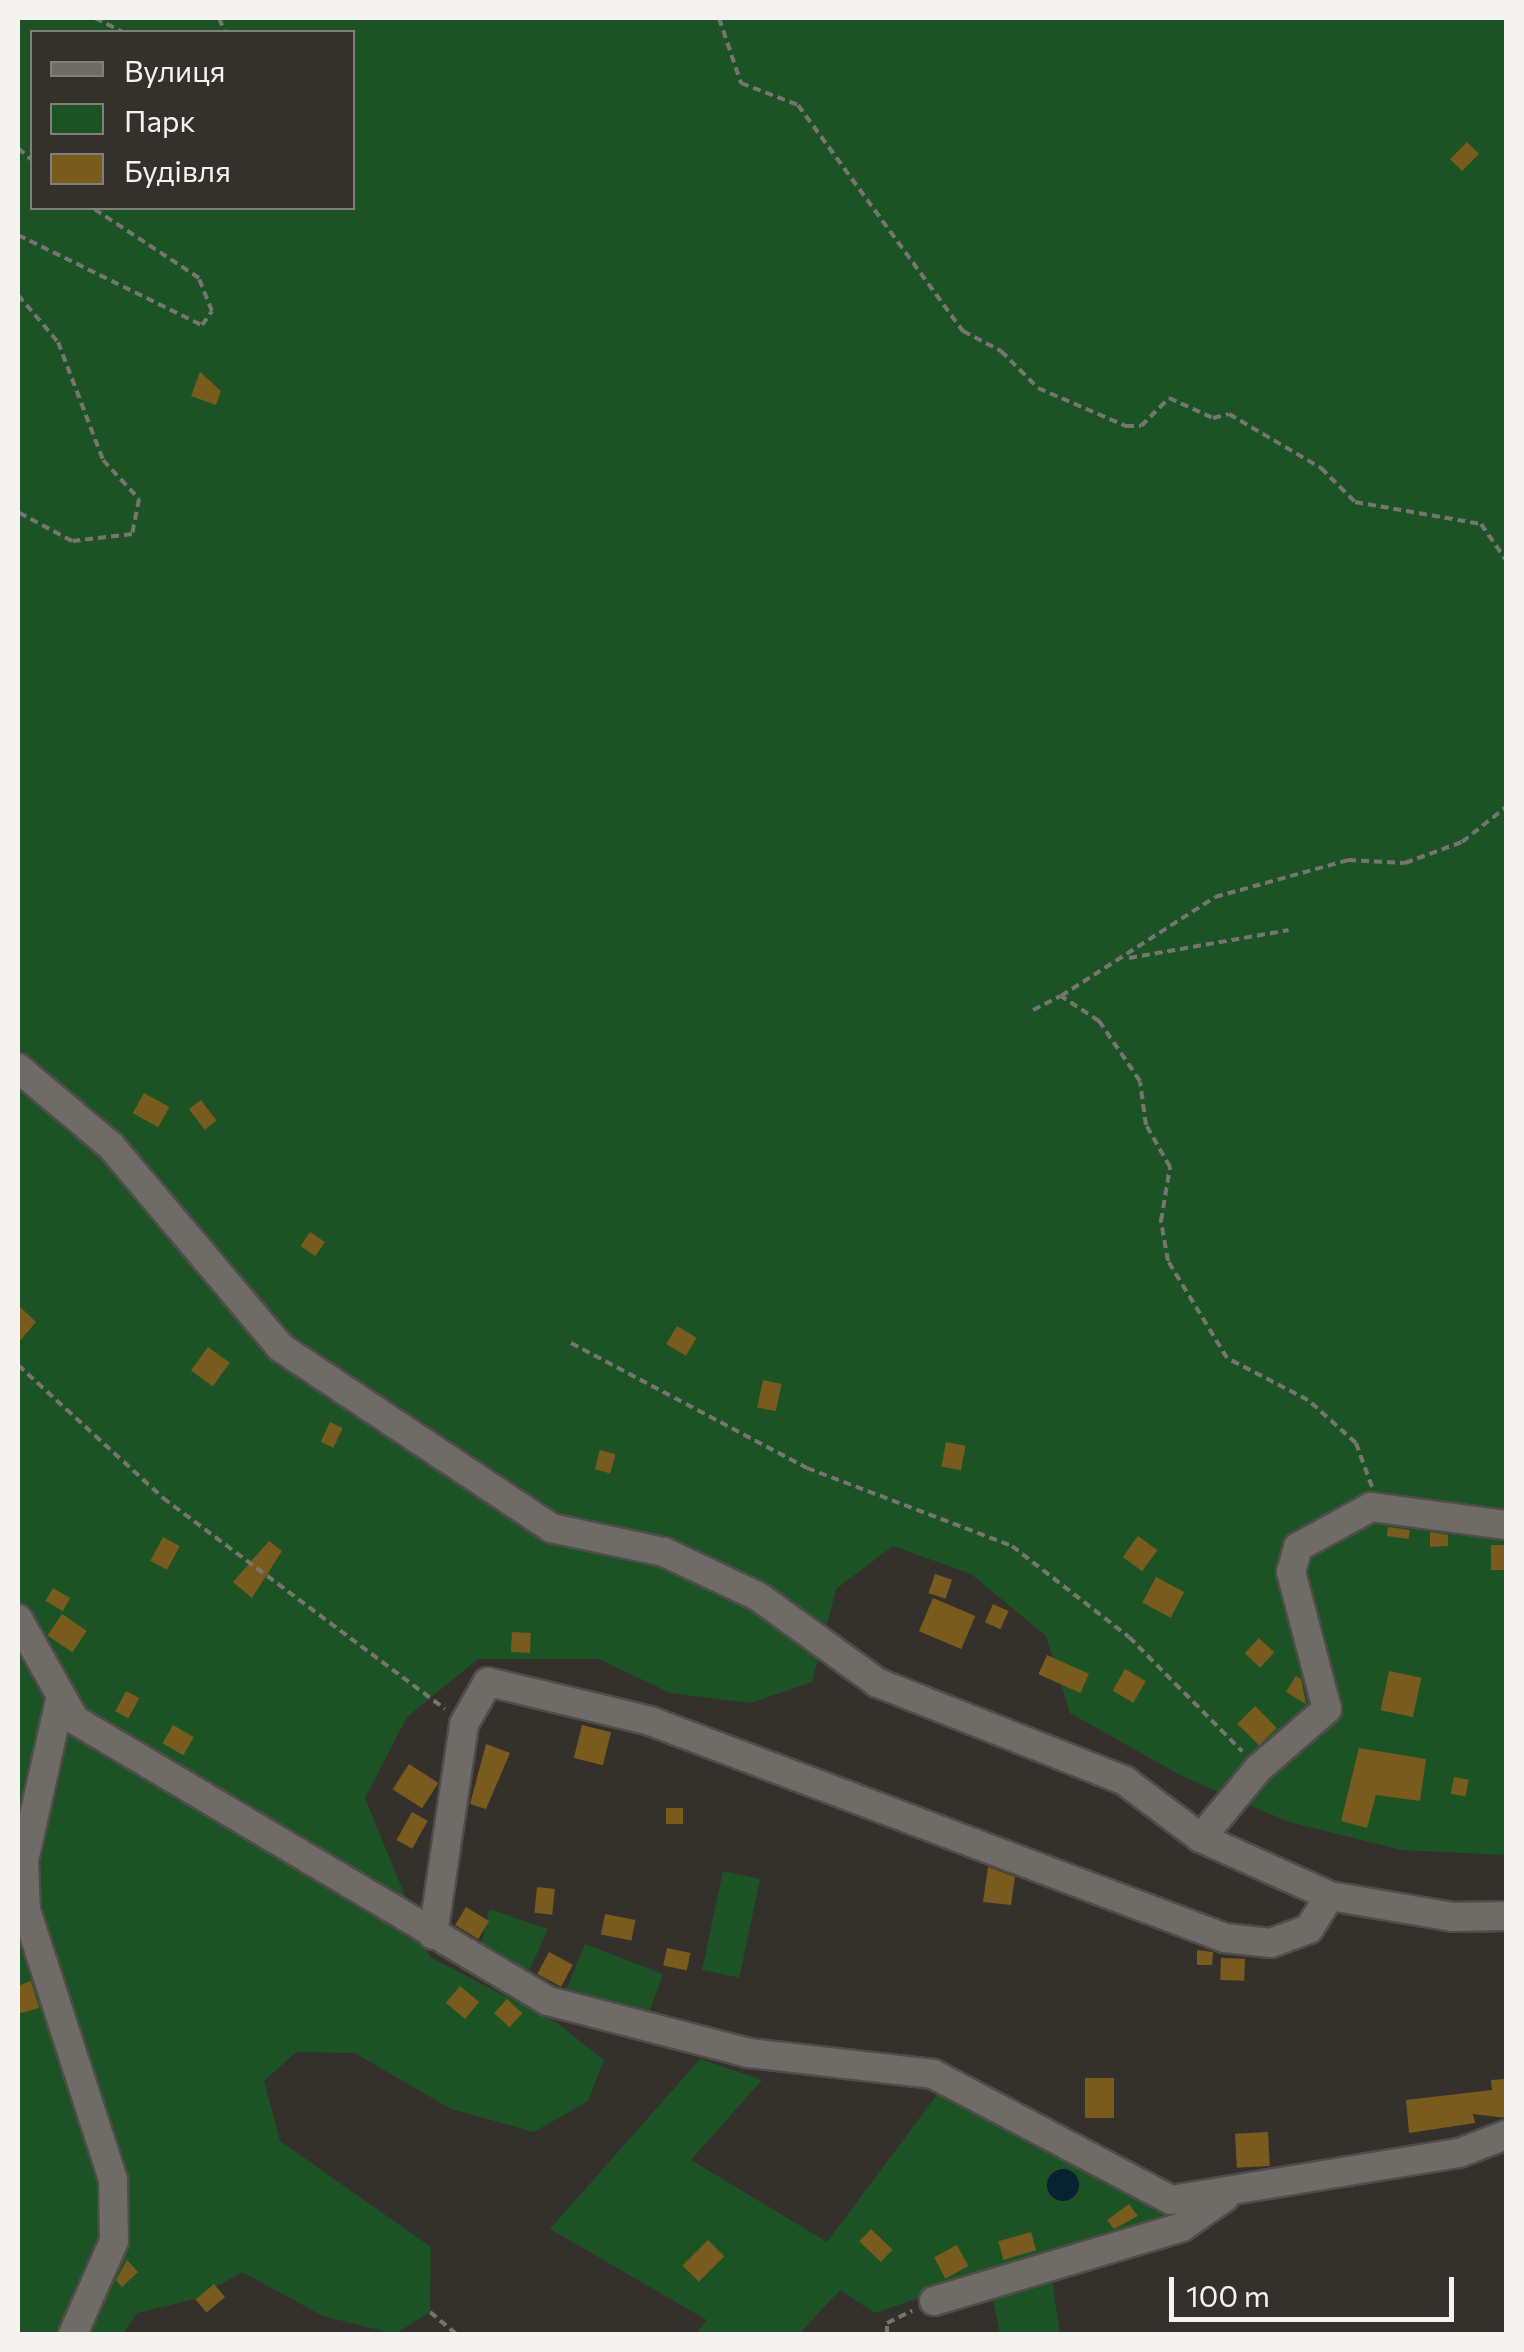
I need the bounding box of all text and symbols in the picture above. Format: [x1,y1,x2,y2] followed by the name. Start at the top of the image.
[30,30,355,210] legend
[124,51,226,88] text: Вулиця
[124,101,196,138] text: Парк
[124,151,231,188] text: Будівля
[1174,2257,1459,2319] scale bar
[1186,2276,1270,2313] text: 100 m

